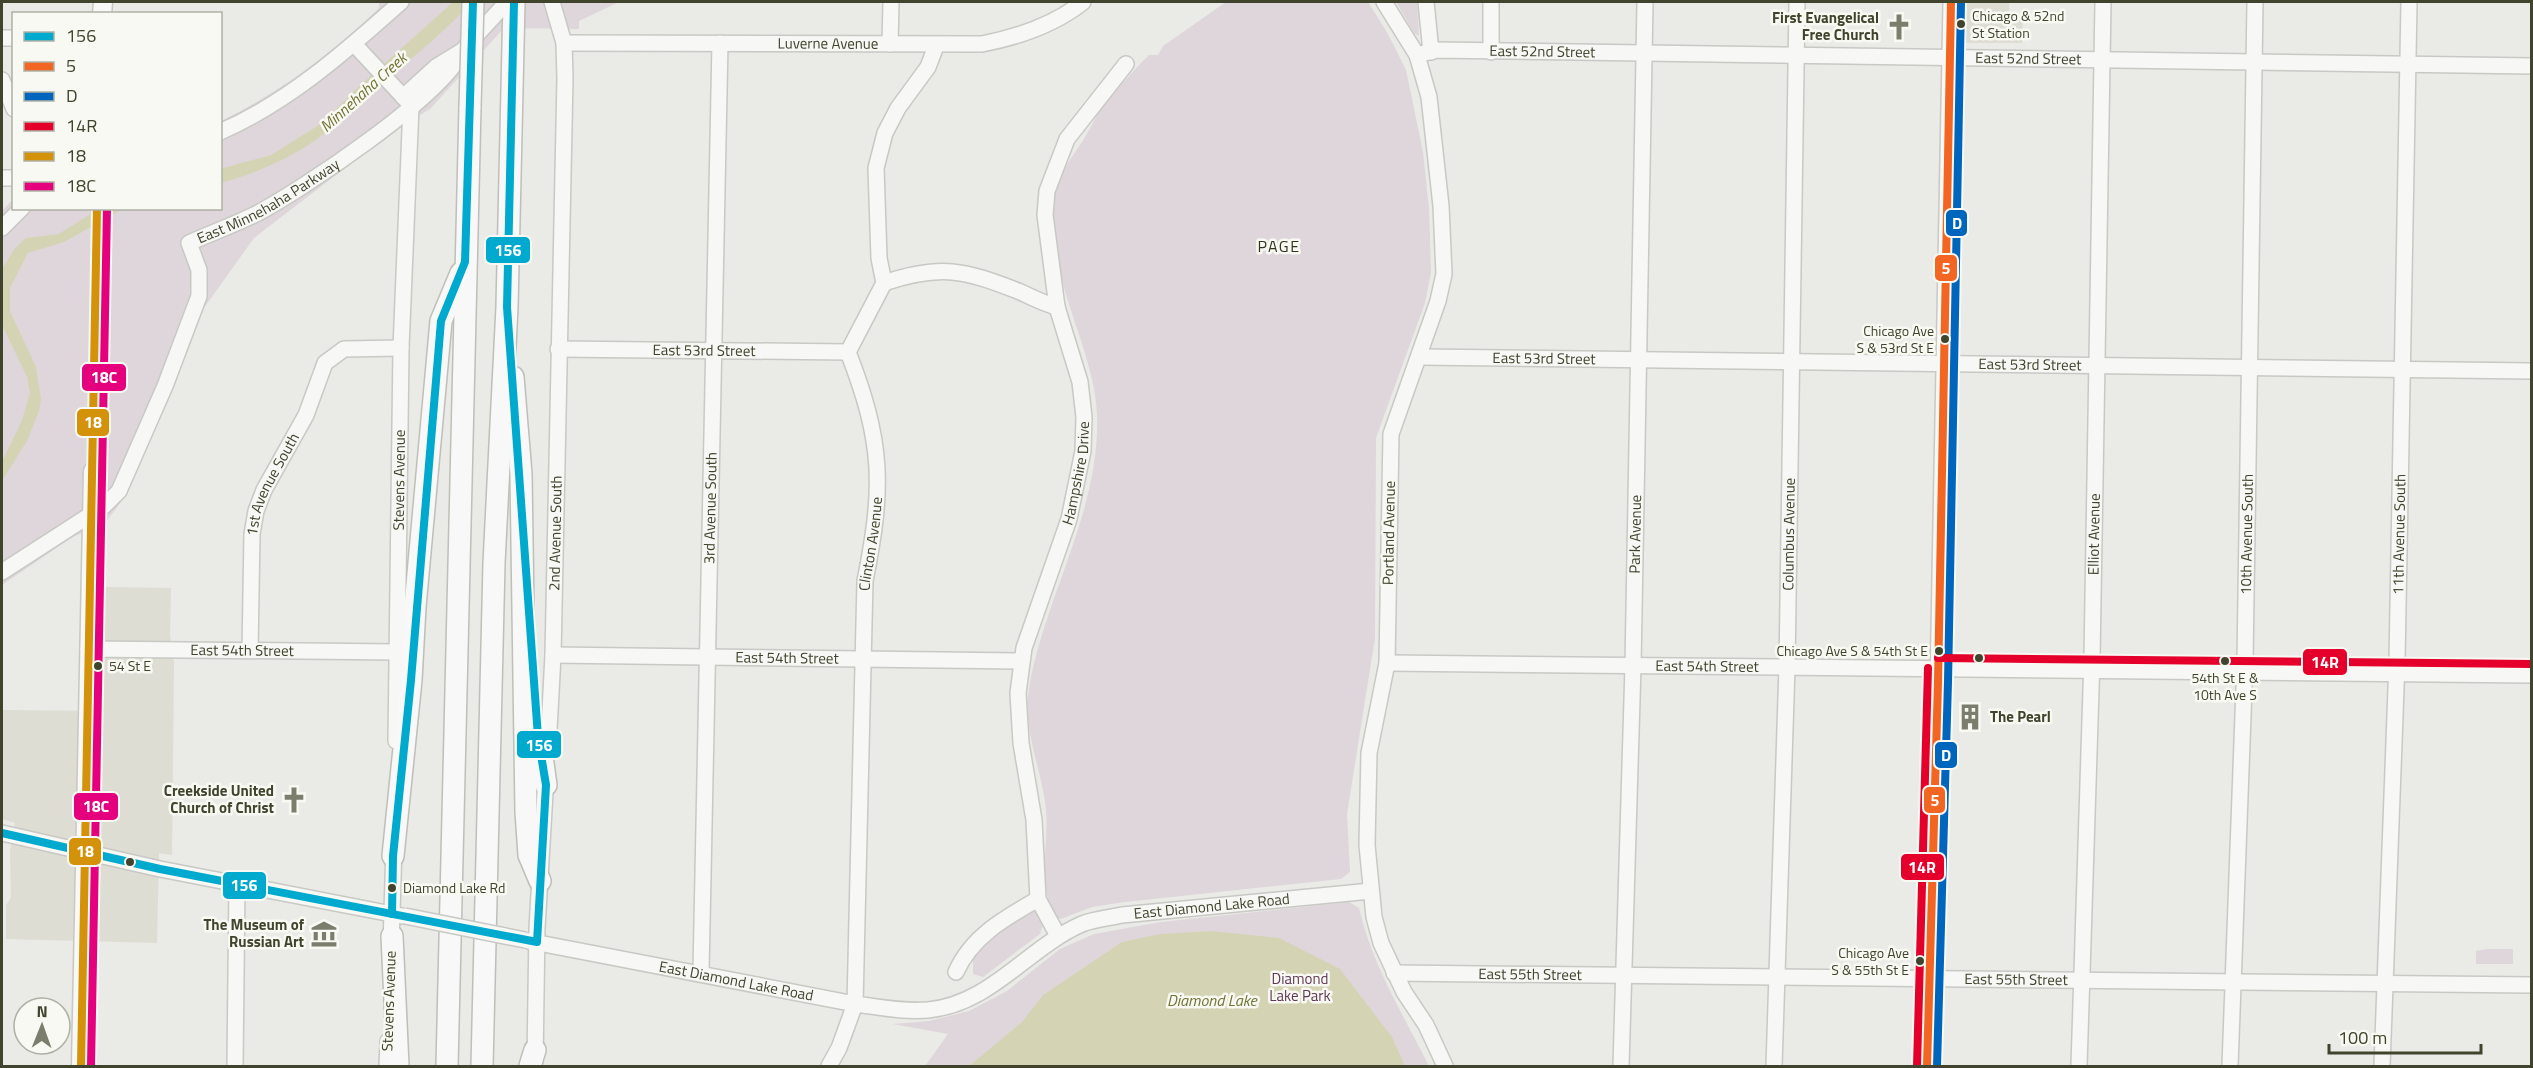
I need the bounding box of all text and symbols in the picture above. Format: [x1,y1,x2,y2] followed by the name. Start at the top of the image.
[1972,5,2064,43] place label: Chicago & 52nd St Station
[1772,6,1879,46] place label: First Evangelical Free Church
[12,12,222,210] legend
[1884,12,1914,42] church icon: First Evangelical Free Church
[1955,18,1967,30] marker: Chicago & 52nd St Station
[66,22,96,49] text: 156
[778,32,878,55] street label: Luverne Avenue
[1489,39,1596,63] street label: East 52nd Street
[314,45,413,138] water label: Minnehaha Creek
[1975,46,2082,70] street label: East 52nd Street
[66,52,76,79] text: 5
[66,82,78,109] text: D
[66,112,97,139] text: 14R
[66,142,86,169] text: 18
[193,153,344,249] street label: East Minnehaha Parkway
[66,172,96,199] text: 18C
[1945,209,1968,237] line badge: D
[1952,211,1962,235] text: D
[1257,234,1301,258] district label: PAGE
[485,236,531,264] line badge: 156
[495,238,521,262] text: 156
[1934,254,1958,282] line badge: 5
[1942,256,1951,280] text: 5
[1857,320,1934,358] place label: Chicago Ave S & 53rd St E
[1939,333,1951,345] marker: Chicago Ave S & 53rd St E
[652,338,756,362] street label: East 53rd Street
[1492,346,1596,370] street label: East 53rd Street
[1978,352,2082,376] street label: East 53rd Street
[81,363,127,392] line badge: 18C
[91,365,118,389] text: 18C
[76,408,110,437] line badge: 18
[84,410,102,434] text: 18
[1056,421,1095,528] street label: Hampshire Drive
[240,428,305,538] street label: 1st Avenue South
[387,430,411,531] street label: Stevens Avenue
[697,452,723,564] street label: 3rd Avenue South
[2234,474,2259,595] street label: 10th Avenue South
[2386,474,2411,595] street label: 11th Avenue South
[542,475,568,591] street label: 2nd Avenue South
[1776,478,1801,591] street label: Columbus Avenue
[1376,481,1401,585] street label: Portland Avenue
[2081,493,2106,575] street label: Elliot Avenue
[1623,494,1647,574] street label: Park Avenue
[853,496,888,591] street label: Clinton Avenue
[190,638,295,662] street label: East 54th Street
[1776,640,1928,661] place label: Chicago Ave S & 54th St E
[735,645,840,670] street label: East 54th Street
[1933,645,1945,657] marker: Chicago Ave S & 54th St E
[2302,648,2348,676] line badge: 14R
[2311,650,2339,674] text: 14R
[1973,652,1985,664] unlabelled marker
[1655,654,1760,678] street label: East 54th Street
[109,655,151,676] place label: 54 St E
[2219,655,2231,667] marker: 54th St E & 10th Ave S
[92,660,104,672] marker: 54 St E
[2191,667,2259,705] place label: 54th St E & 10th Ave S
[1955,702,1985,732] building icon: The Pearl
[1990,705,2051,728] place label: The Pearl
[516,730,562,759] line badge: 156
[526,733,552,757] text: 156
[1934,741,1958,769] line badge: D
[1941,743,1951,767] text: D
[164,779,275,819] place label: Creekside United Church of Christ
[279,785,309,815] church icon: Creekside United Church of Christ
[1923,786,1946,814] line badge: 5
[1931,788,1940,812] text: 5
[73,792,119,821] line badge: 18C
[83,794,110,818] text: 18C
[68,837,102,866] line badge: 18
[76,839,94,863] text: 18
[1900,853,1945,881] line badge: 14R
[1908,855,1936,879] text: 14R
[124,856,136,868] unlabelled marker
[222,871,267,900] line badge: 156
[231,873,257,897] text: 156
[403,877,506,898] place label: Diamond Lake Rd
[386,882,398,894] marker: Diamond Lake Rd
[1133,887,1291,925] street label: East Diamond Lake Road
[203,913,305,953] place label: The Museum of Russian Art
[309,919,339,949] museum icon: The Museum of Russian Art
[1831,942,1909,980] place label: Chicago Ave S & 55th St E
[375,950,402,1052] street label: Stevens Avenue
[657,954,815,1007] street label: East Diamond Lake Road
[1914,955,1926,967] marker: Chicago Ave S & 55th St E
[1478,962,1583,986] street label: East 55th Street
[1269,967,1331,1007] park label: Diamond Lake Park
[1964,967,2069,991] street label: East 55th Street
[1167,988,1259,1012] water label: Diamond Lake
[12,996,72,1056] north arrow
[37,999,48,1023] text: N
[2329,1017,2480,1055] scale bar
[2338,1024,2387,1051] text: 100 m

